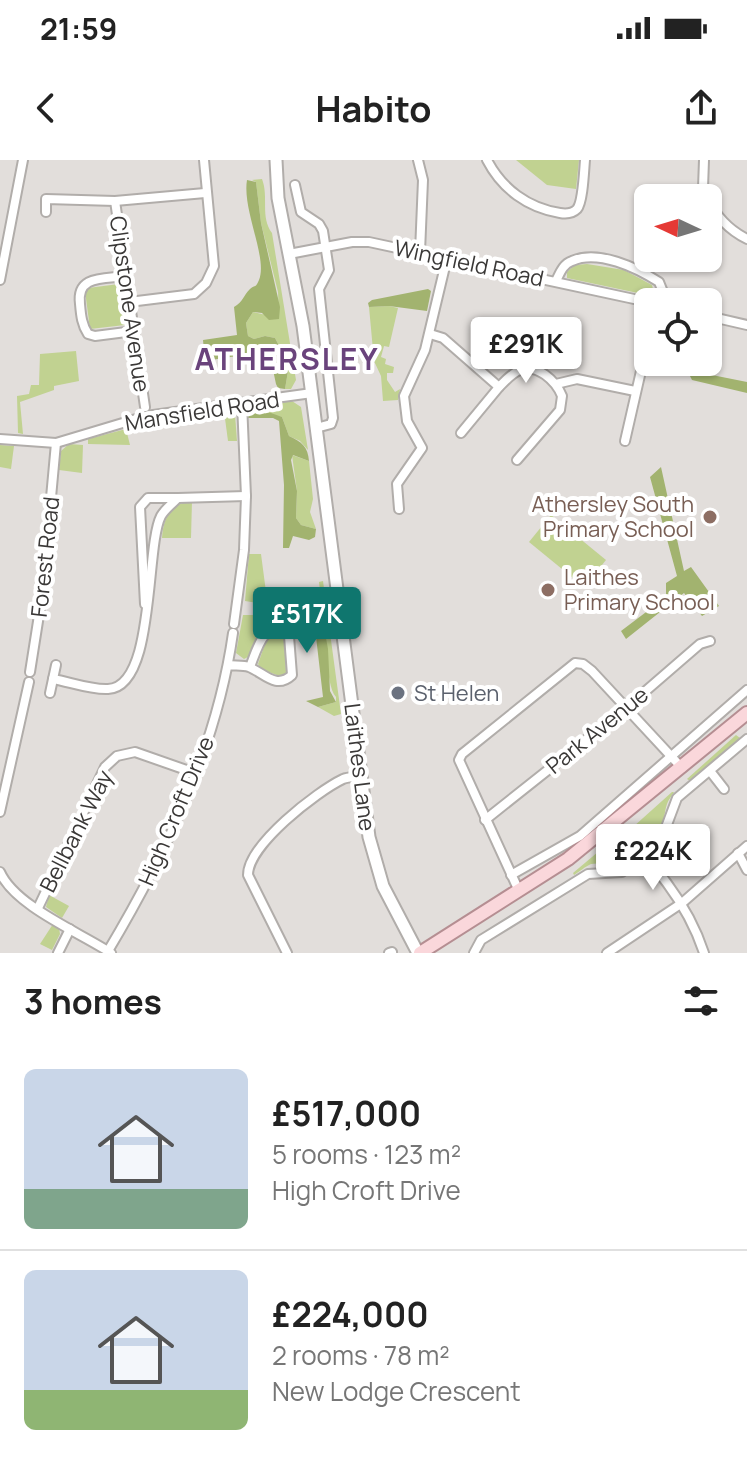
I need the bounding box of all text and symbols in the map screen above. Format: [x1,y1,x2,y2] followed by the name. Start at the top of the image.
[40,8,118,49] text: 21:59
[316,84,431,133] text: Habito
[24,86,68,130] icon: back
[679,86,723,130] icon: share
[634,184,722,272] north arrow
[634,184,722,376] map controls
[103,214,157,394] street label: Clipstone Avenue
[391,233,547,293] street label: Wingfield Road
[634,288,722,376] button: locate
[470,317,582,385] pin: £291K
[489,325,563,361] text: £291K
[194,338,380,379] district label: ATHERSLEY
[123,384,281,438] street label: Mansfield Road
[531,489,694,544] place label: Athersley South Primary School
[24,495,66,619] street label: Forest Road
[701,508,719,526] marker: Athersley South Primary School
[564,562,715,617] place label: Laithes Primary School
[539,581,557,599] marker: Laithes Primary School
[251,587,363,655] pin: £517K
[271,595,343,631] text: £517K
[414,678,499,708] place label: St Helen
[540,679,655,781] street label: Park Avenue
[389,684,407,702] marker: St Helen
[337,701,383,833] street label: Laithes Lane
[131,732,221,890] street label: High Croft Drive
[32,765,120,897] street label: Bellbank Way
[597,824,709,892] pin: £224K
[614,832,692,868] text: £224K
[24,978,162,1024] text: 3 homes
[679,979,723,1023] icon: filters
[272,1090,421,1136] text: £517,000
[88,1101,184,1197] icon: home
[272,1136,461,1172] text: 5 rooms · 123 m²
[272,1172,461,1208] text: High Croft Drive
[272,1291,429,1337] text: £224,000
[88,1302,184,1398] icon: home
[272,1337,450,1373] text: 2 rooms · 78 m²
[272,1373,521,1409] text: New Lodge Crescent

